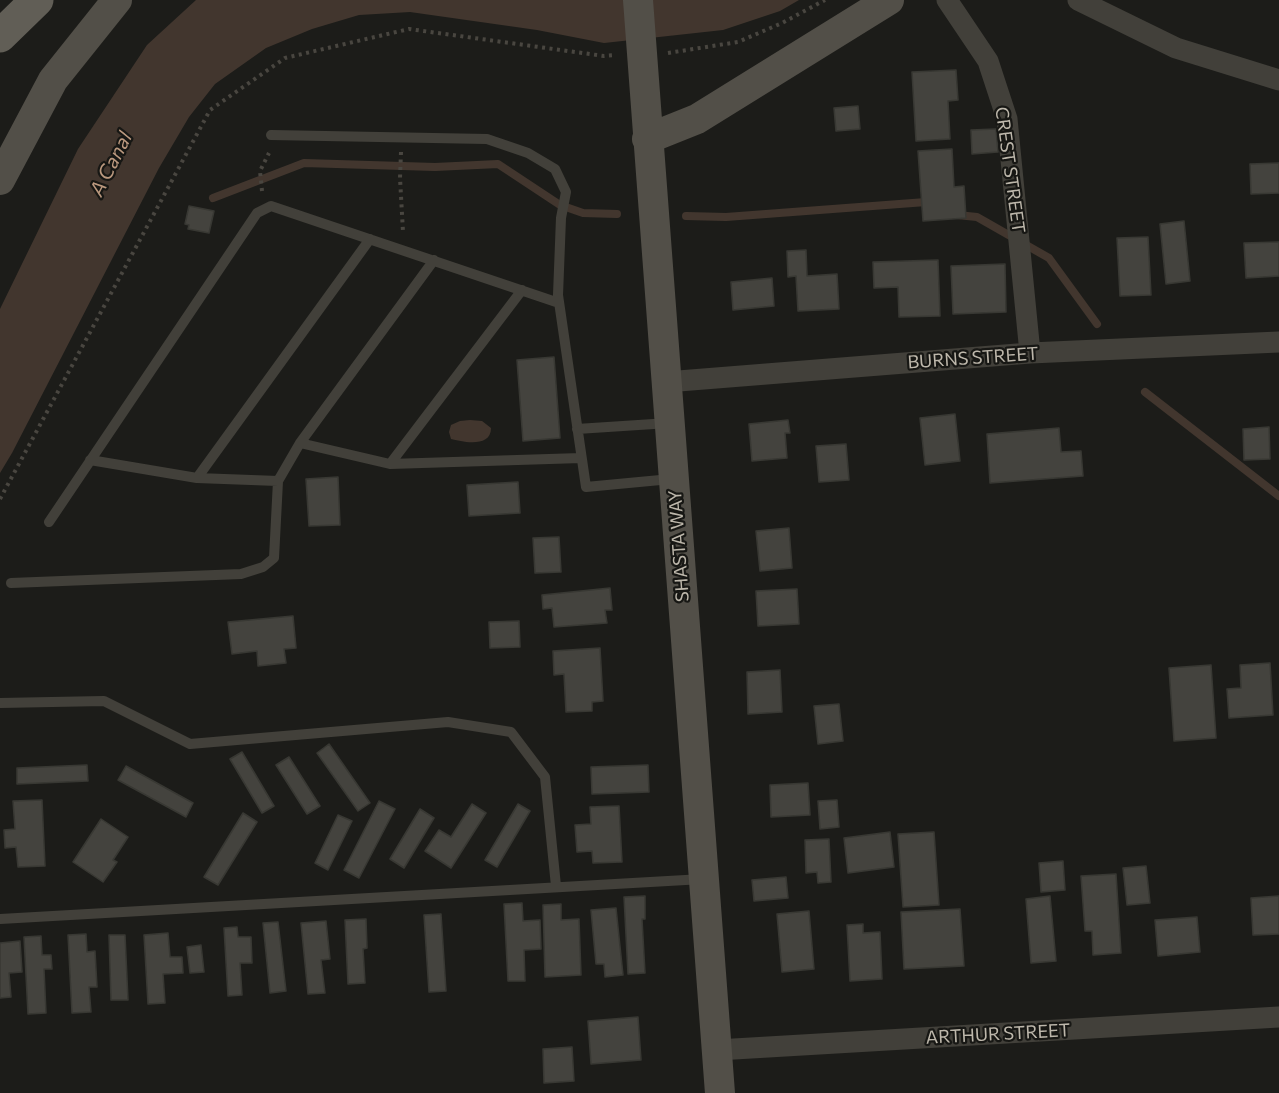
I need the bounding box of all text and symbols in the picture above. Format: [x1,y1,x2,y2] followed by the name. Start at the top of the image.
[990,106,1030,234] street label: CREST STREET
[85,128,137,200] water label: A Canal
[907,343,1039,373] street label: BURNS STREET
[664,489,694,603] street label: SHASTA WAY
[925,1019,1071,1049] street label: ARTHUR STREET

